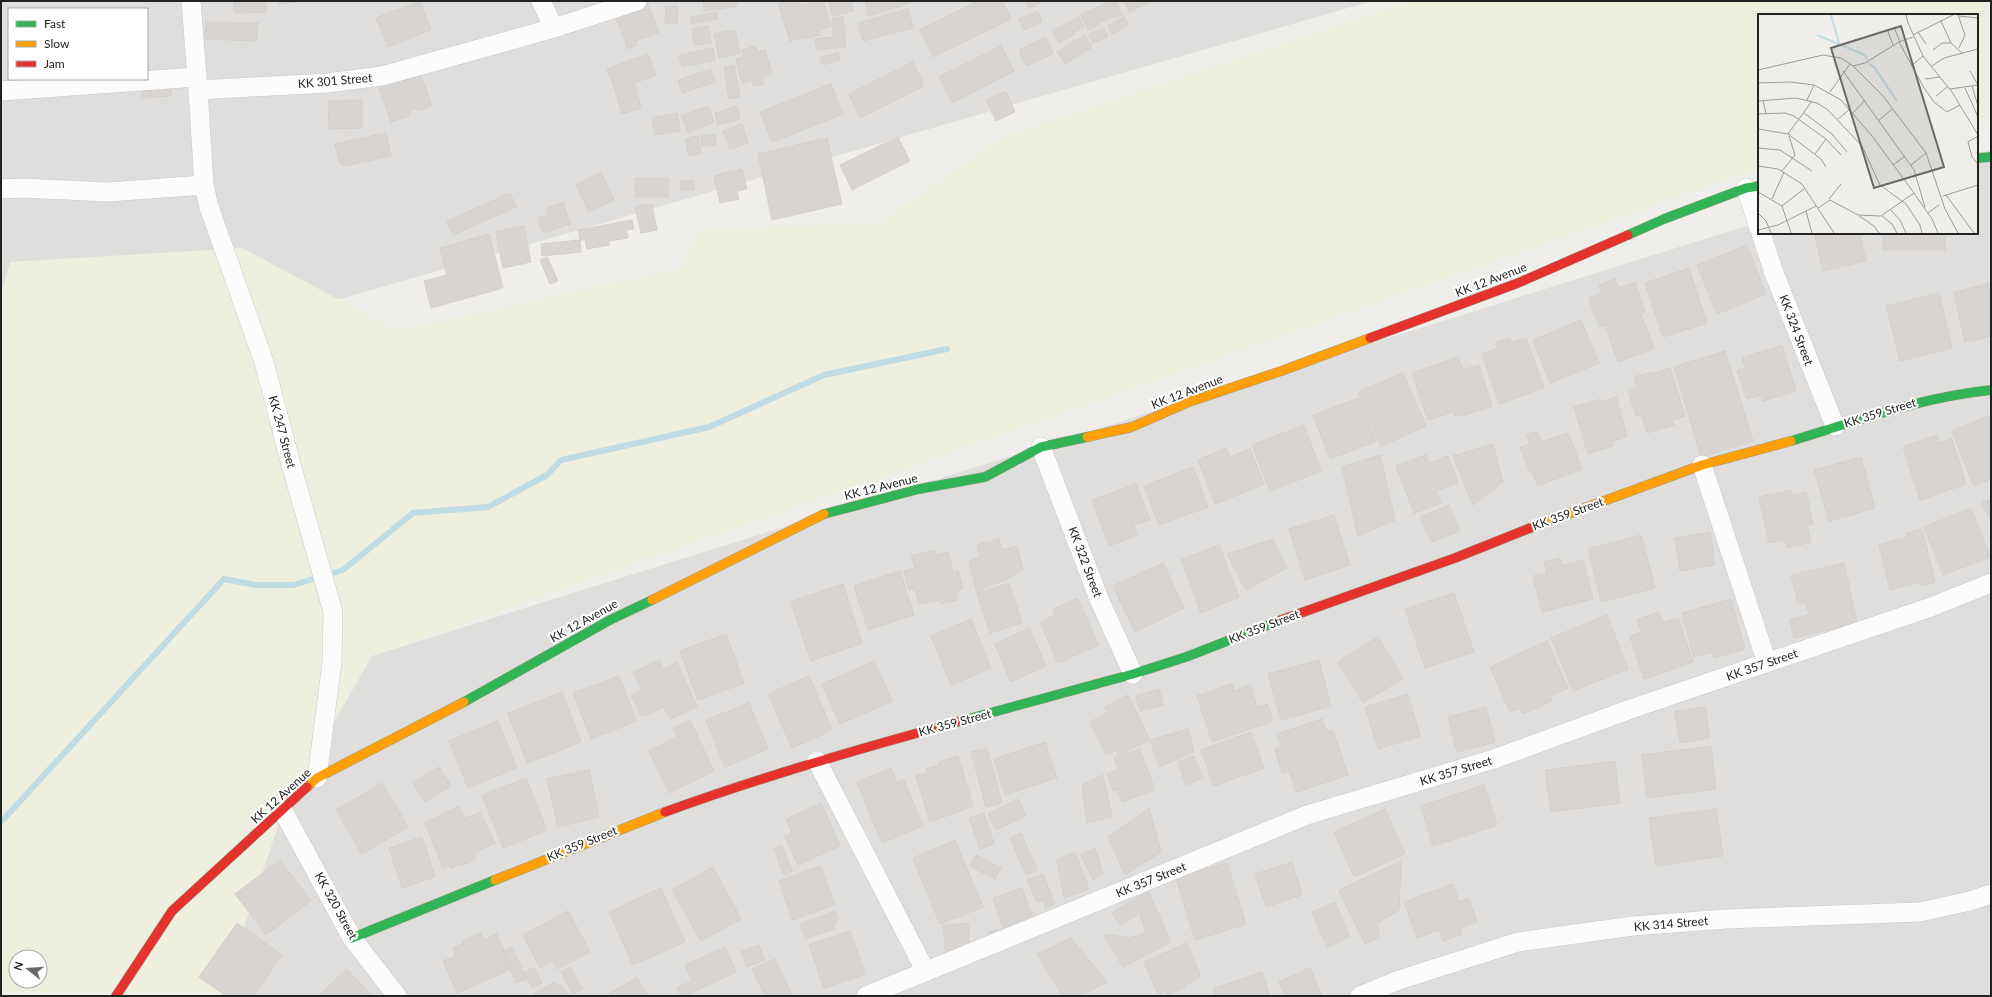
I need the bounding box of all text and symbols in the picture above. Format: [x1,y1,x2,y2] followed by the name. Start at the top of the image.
[8,8,148,80] legend
[1758,14,1978,234] inset map
[44,16,66,31] text: Fast
[44,36,70,51] text: Slow
[44,56,65,71] text: Jam
[297,70,373,91] street label: KK 301 Street
[1453,259,1529,300] street label: KK 12 Avenue
[1776,292,1817,368] street label: KK 324 Street
[1149,371,1225,412] street label: KK 12 Avenue
[266,394,300,470] street label: KK 247 Street
[1842,394,1918,431] street label: KK 359 Street
[843,470,919,503] street label: KK 12 Avenue
[1530,494,1606,533] street label: KK 359 Street
[1065,524,1106,600] street label: KK 322 Street
[547,596,620,645] street label: KK 12 Avenue
[1226,606,1302,647] street label: KK 359 Street
[1724,645,1800,684] street label: KK 357 Street
[917,705,993,739] street label: KK 359 Street
[1418,752,1494,789] street label: KK 357 Street
[248,765,314,826] street label: KK 12 Avenue
[544,822,620,864] street label: KK 359 Street
[1113,858,1189,900] street label: KK 357 Street
[312,870,361,943] street label: KK 320 Street
[1633,913,1709,934] street label: KK 314 Street
[8,949,48,989] north arrow
[11,960,25,972] text: N

